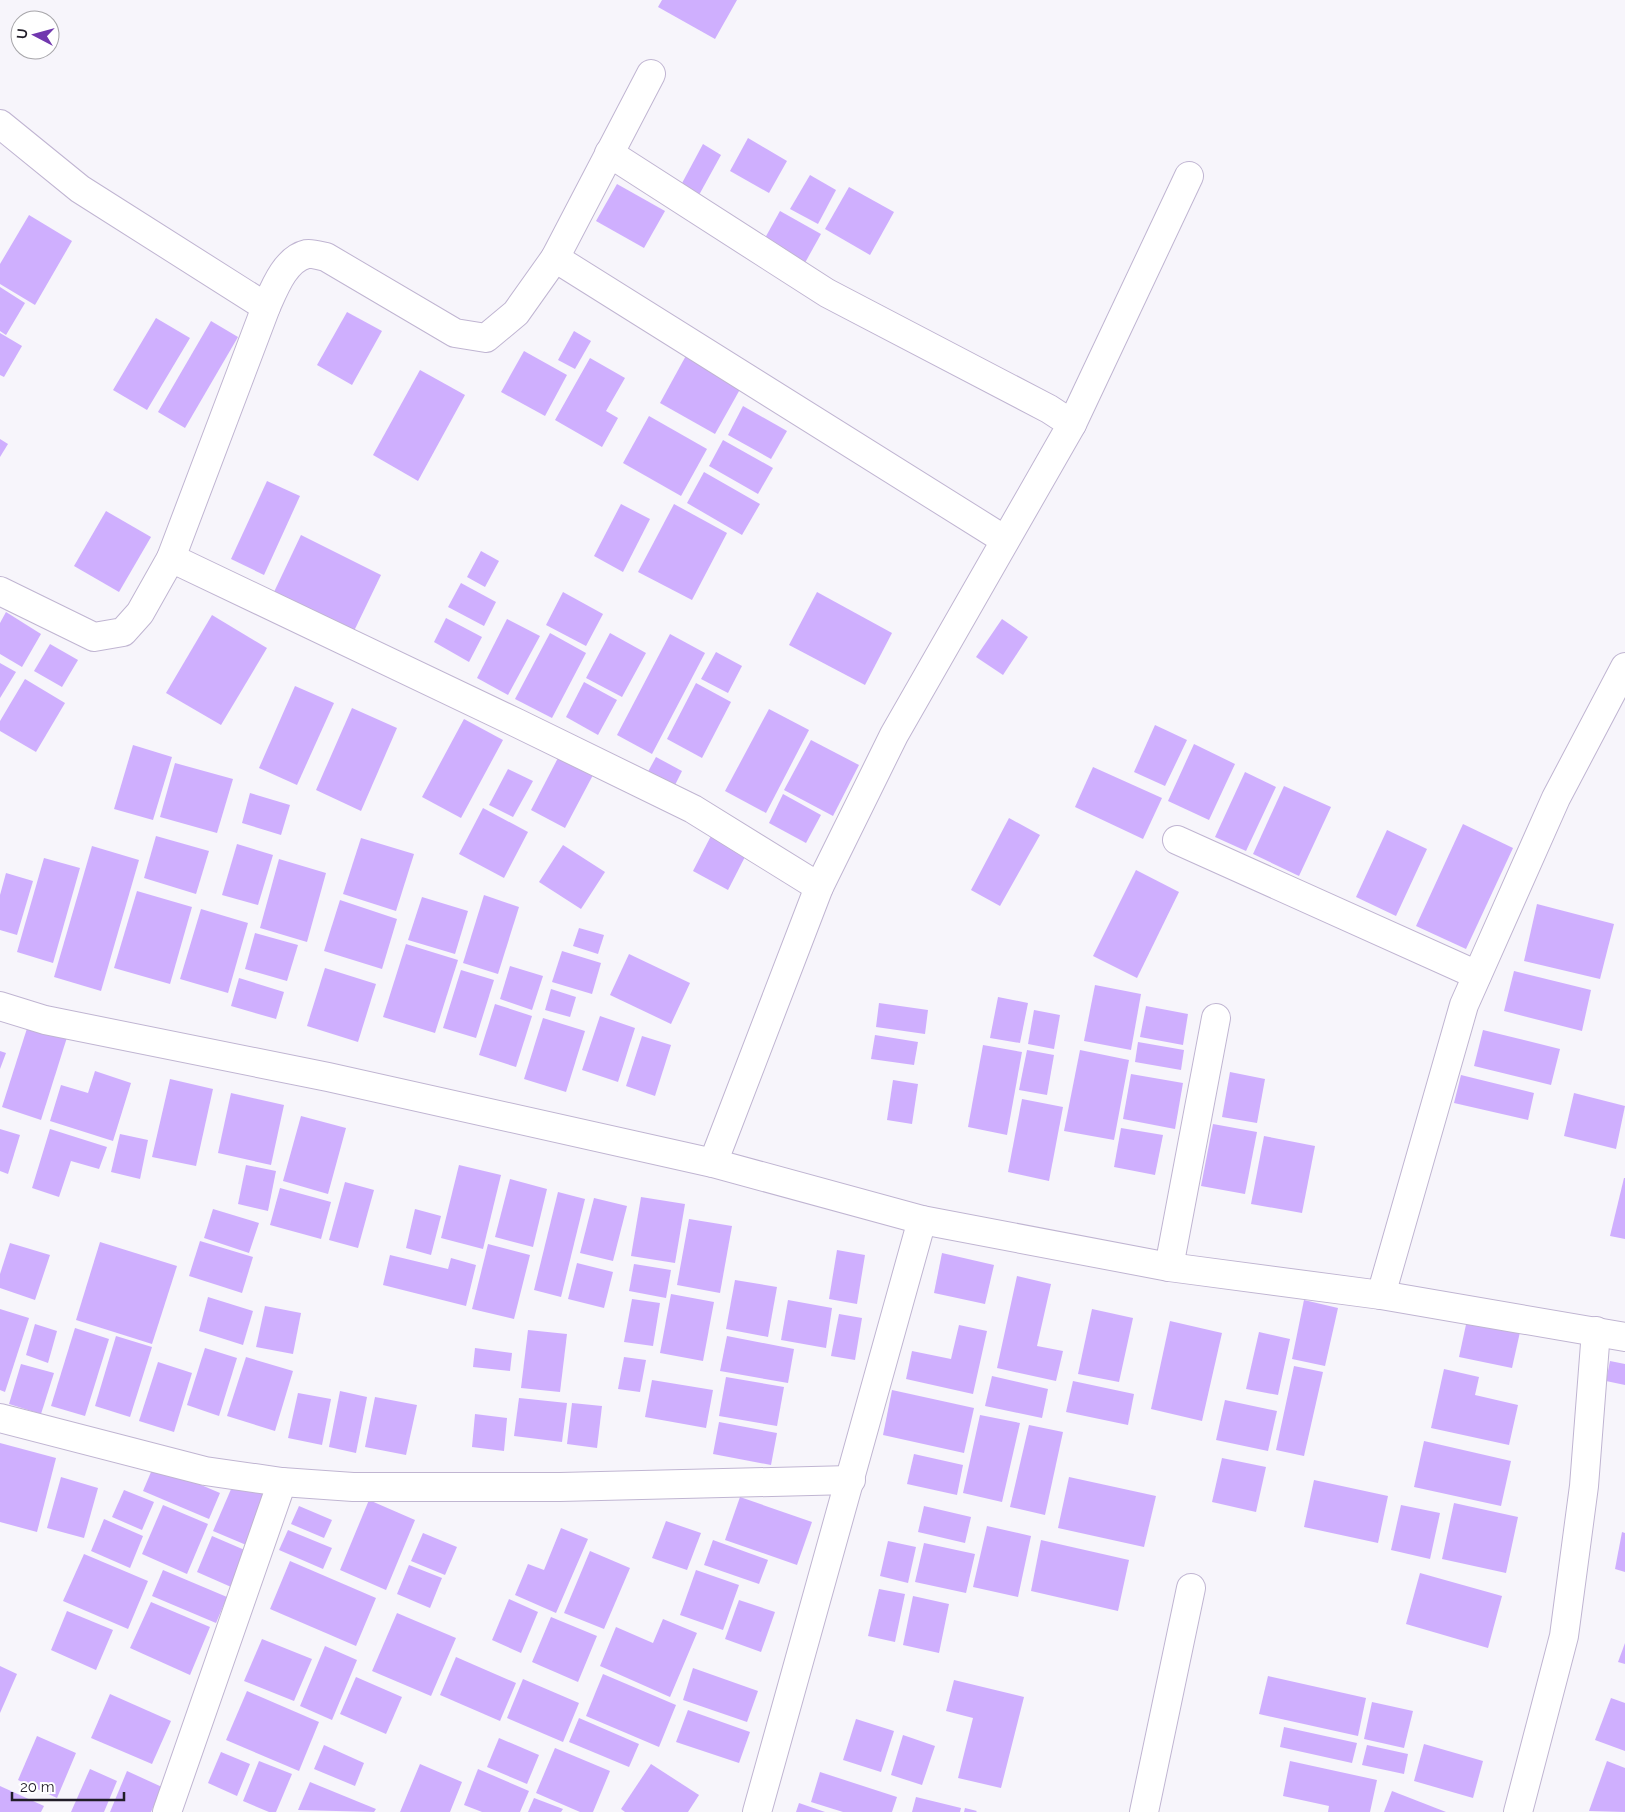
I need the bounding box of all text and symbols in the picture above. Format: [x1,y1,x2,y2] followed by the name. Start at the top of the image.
[10,10,60,60] north arrow
[14,28,31,40] text: U
[12,1770,125,1802] scale bar
[20,1778,55,1796] text: 20 m

